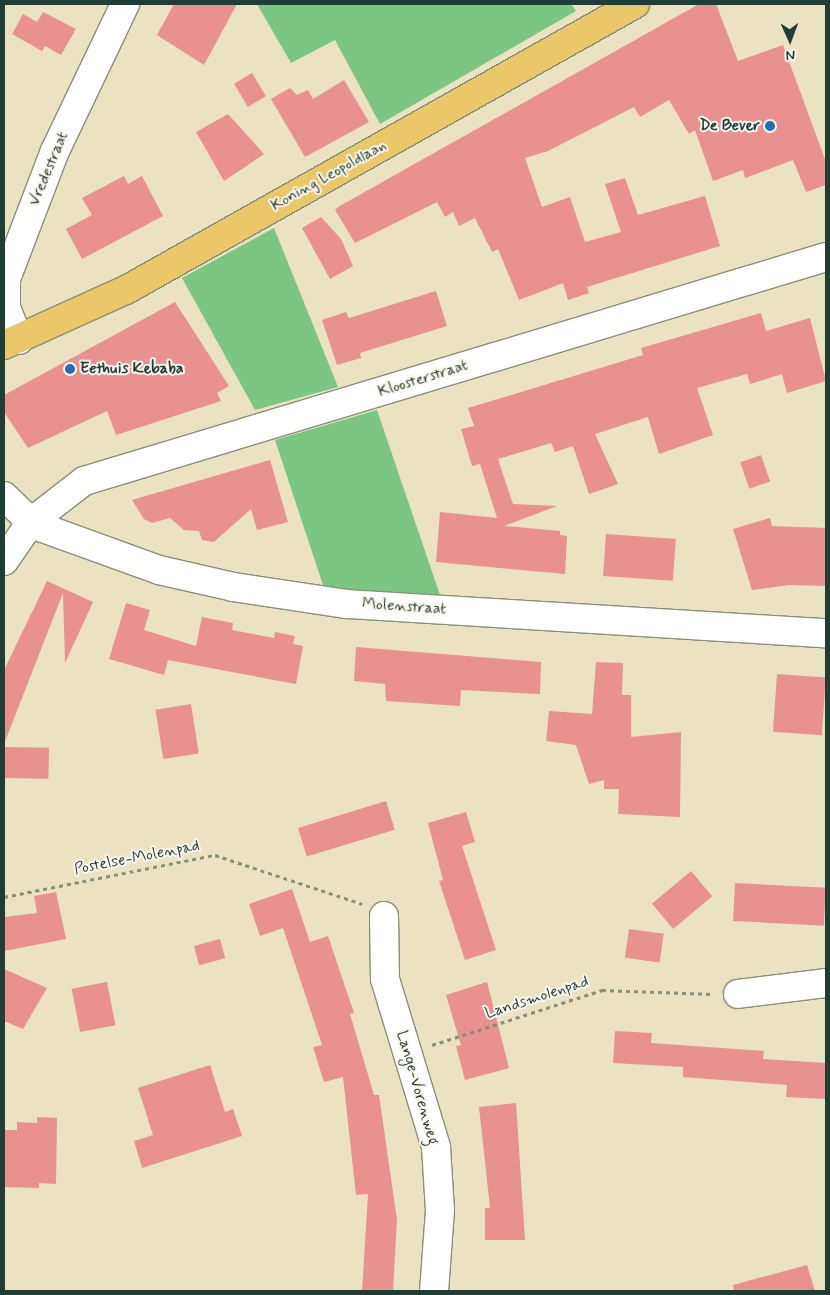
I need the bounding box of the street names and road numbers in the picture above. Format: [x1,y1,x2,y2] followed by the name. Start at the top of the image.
[25,129,73,209] street label: Vredestraat
[265,135,393,217] street label: Koning Leopoldlaan
[376,356,470,402] street label: Kloosterstraat
[361,594,447,620] street label: Molenstraat
[73,836,201,880] street label: Postelse-Molenpad
[483,972,591,1024] street label: Landsmolenpad
[391,1029,443,1147] street label: Lange-Vorenweg

